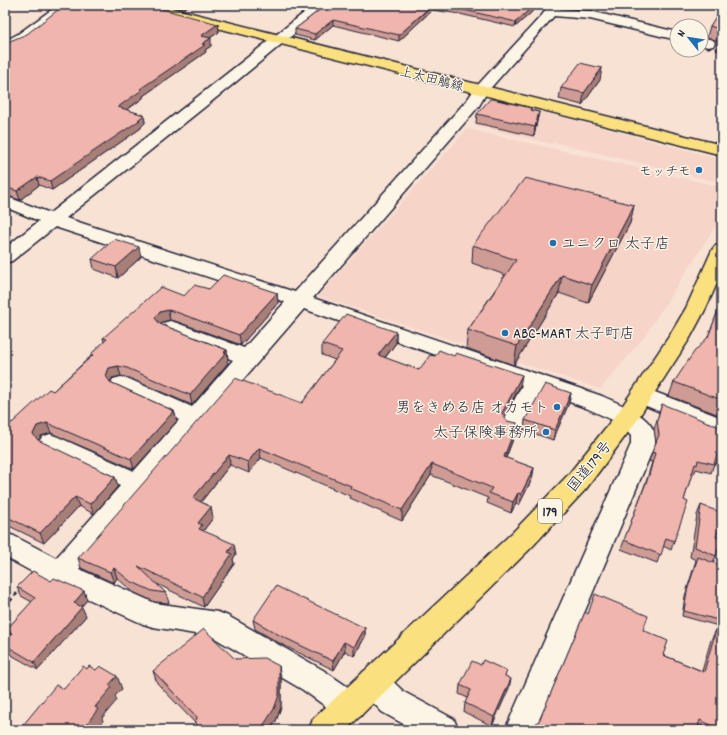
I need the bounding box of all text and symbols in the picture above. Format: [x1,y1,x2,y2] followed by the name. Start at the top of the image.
[669,18,709,58] north arrow
[674,27,691,40] text: N
[398,63,466,98] street label: 上太田鵤線
[639,163,691,182] place label: モッチモ
[694,165,704,175] marker: モッチモ
[561,234,670,256] place label: ユニクロ 太子店
[548,238,558,248] marker: ユニクロ 太子店
[513,324,635,346] place label: ABC-MART 太子町店
[500,328,510,338] marker: ABC-MART 太子町店
[396,398,549,420] place label: 男をきめる店 オカモト
[552,402,562,412] marker: 男をきめる店 オカモト
[433,423,538,445] place label: 太子保険事務所
[541,427,551,437] marker: 太子保険事務所
[563,437,618,498] street label: 国道179号
[538,499,562,523] road number: 179

